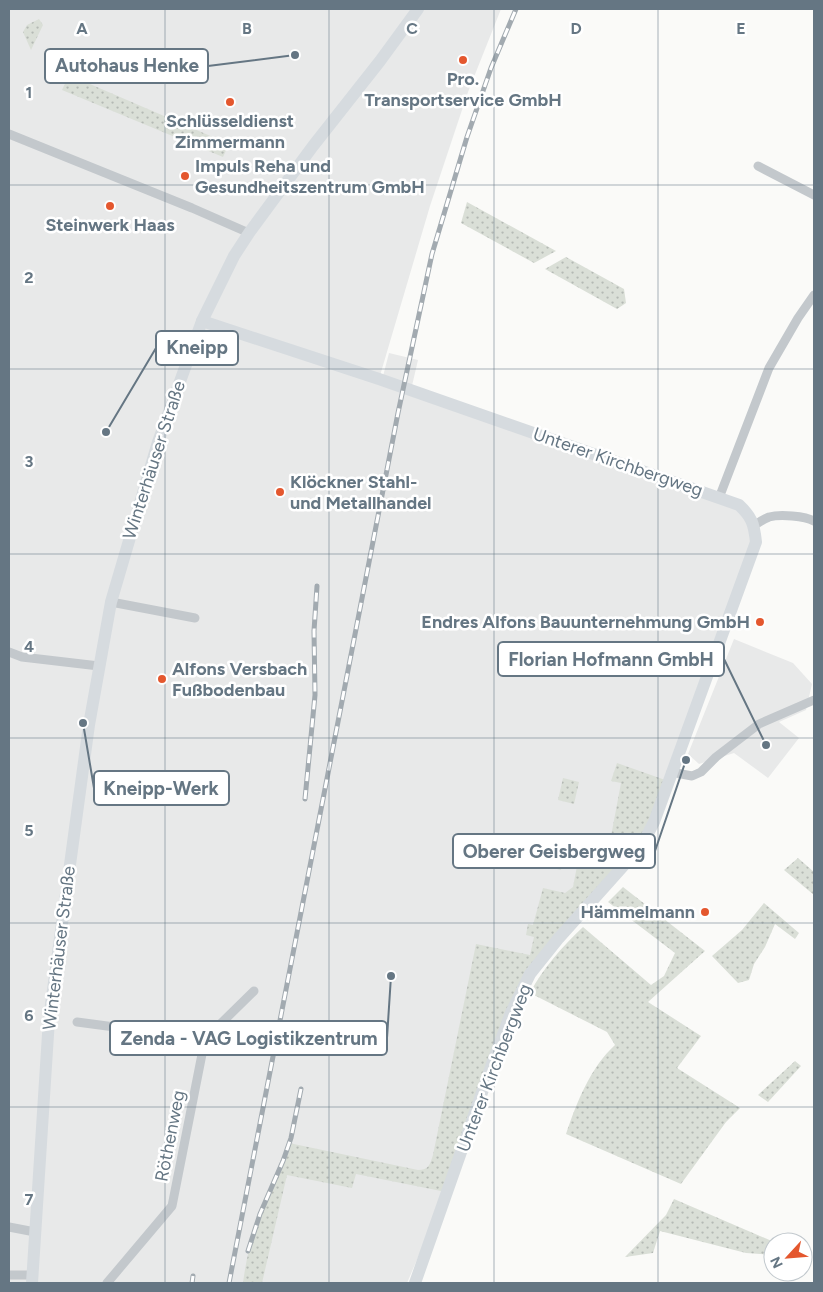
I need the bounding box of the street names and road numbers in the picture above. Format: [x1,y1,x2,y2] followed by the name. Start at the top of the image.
[118,378,190,542] street label: Winterhäuser Straße
[530,423,706,501] street label: Unterer Kirchbergweg
[38,864,80,1031] street label: Winterhäuser Straße
[452,981,536,1155] street label: Unterer Kirchbergweg
[150,1088,190,1184] street label: Röthenweg

